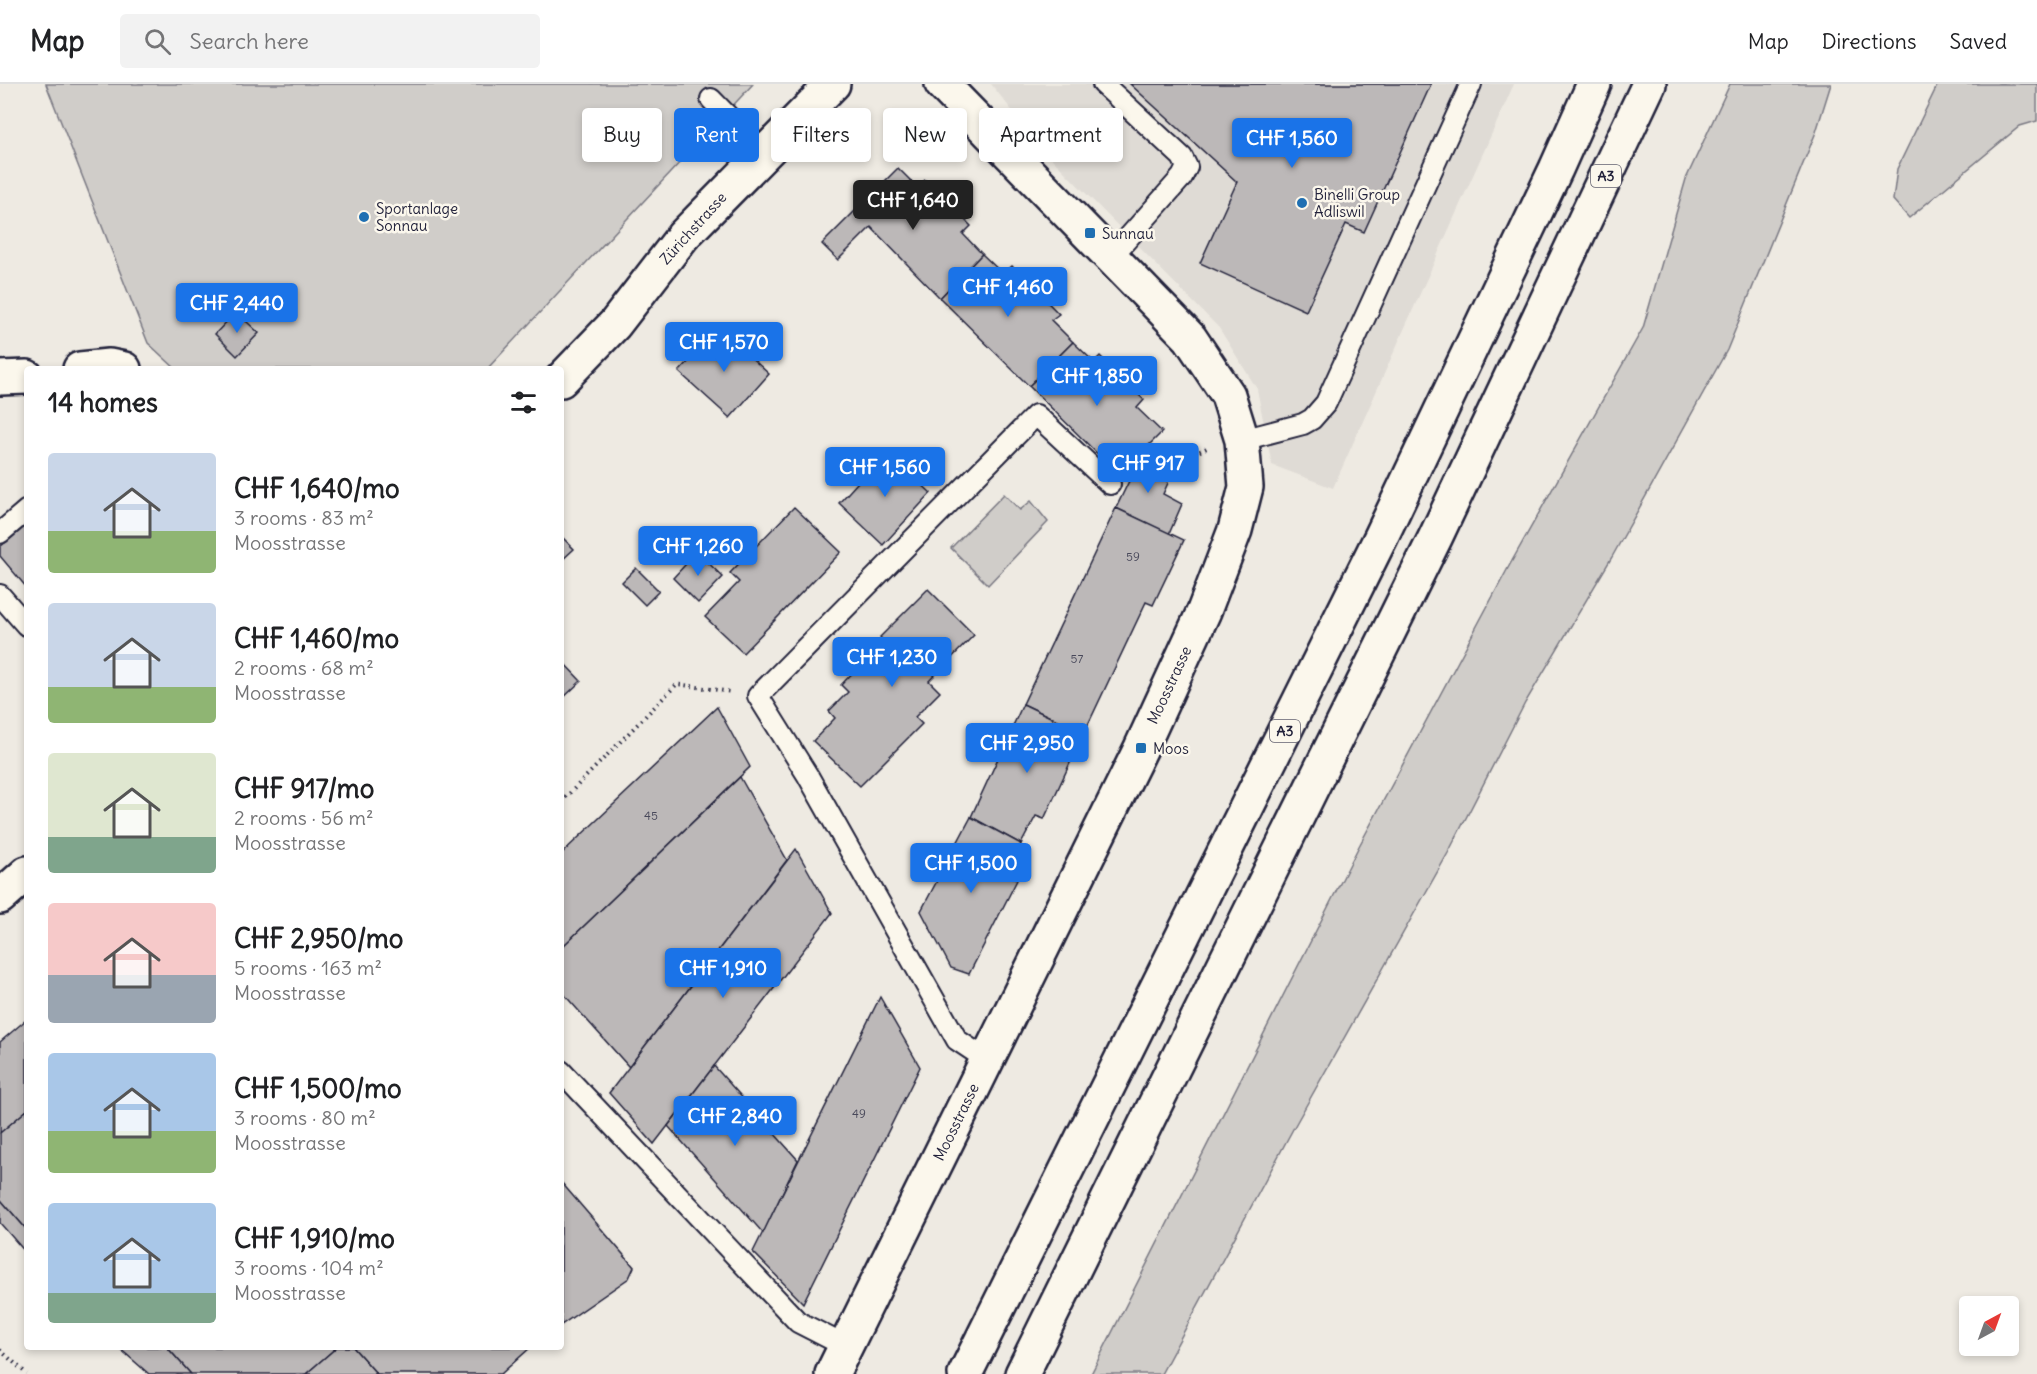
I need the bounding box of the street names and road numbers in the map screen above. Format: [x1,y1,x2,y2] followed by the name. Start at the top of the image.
[1591,165,1621,187] road number: A3
[656,188,730,268] street label: Zürichstrasse
[1143,643,1195,727] street label: Moosstrasse
[1270,720,1300,742] road number: A3
[929,1080,983,1164] street label: Moosstrasse

